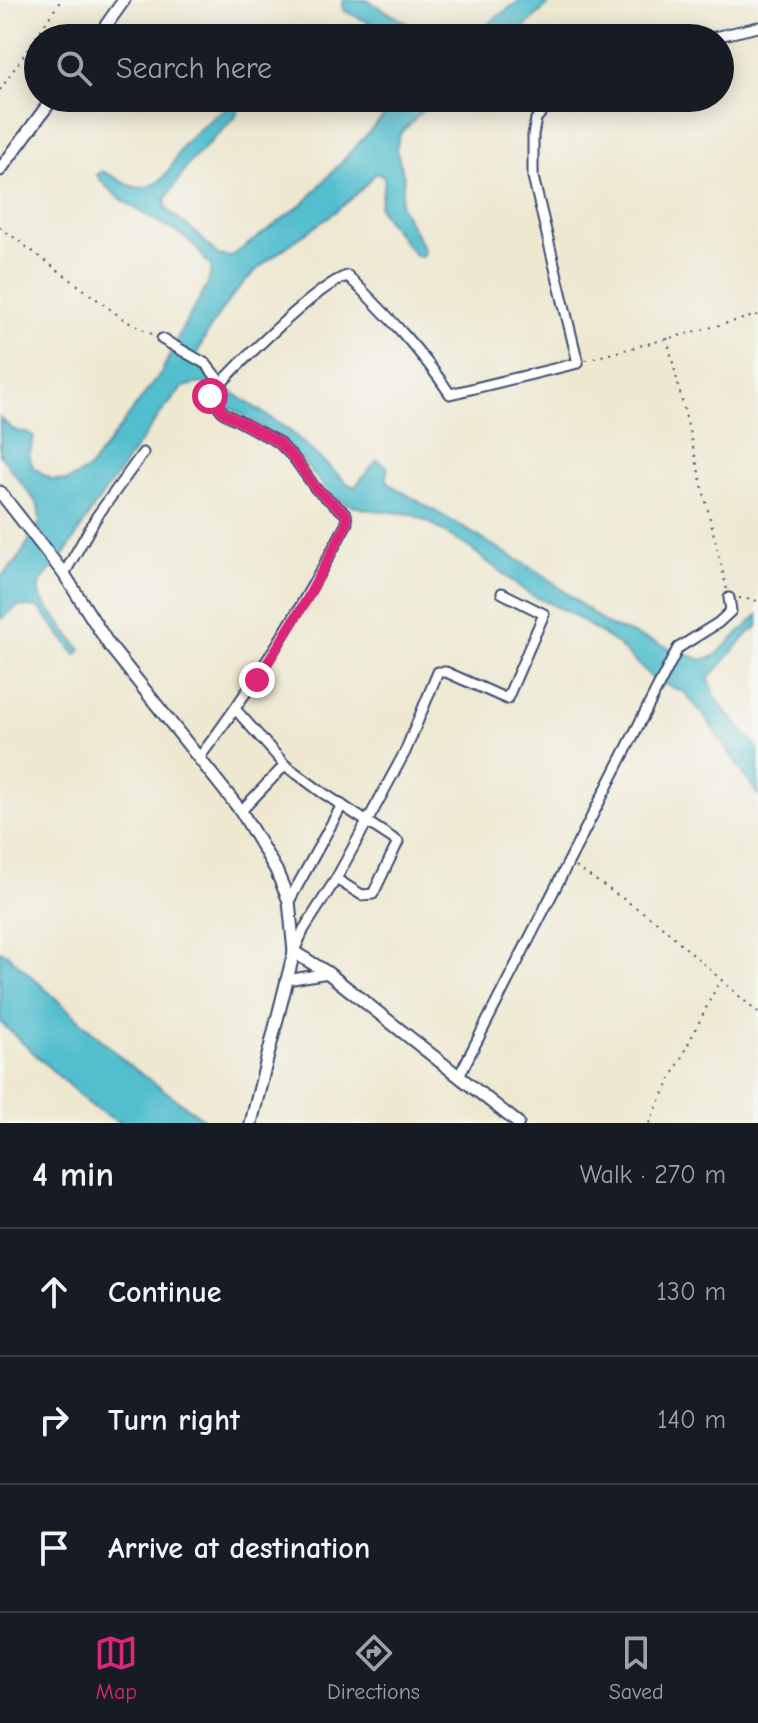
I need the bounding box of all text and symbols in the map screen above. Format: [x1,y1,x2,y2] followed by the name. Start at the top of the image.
[24,24,734,112] search box
[52,46,96,90] icon: search
[116,51,272,86] text: Search here
[192,378,228,414] route start
[239,662,275,698] route end
[32,1155,114,1195] text: 4 min
[580,1160,726,1190] text: Walk · 270 m
[32,1270,76,1314] icon: ahead
[108,1275,222,1310] text: Continue
[657,1277,726,1307] text: 130 m
[32,1398,76,1442] icon: right
[108,1403,240,1438] text: Turn right
[657,1405,726,1435] text: 140 m
[32,1526,76,1570] icon: arrive
[108,1531,370,1566] text: Arrive at destination
[94,1631,138,1705] tab: Map
[327,1631,420,1705] tab: Directions
[609,1631,664,1705] tab: Saved

